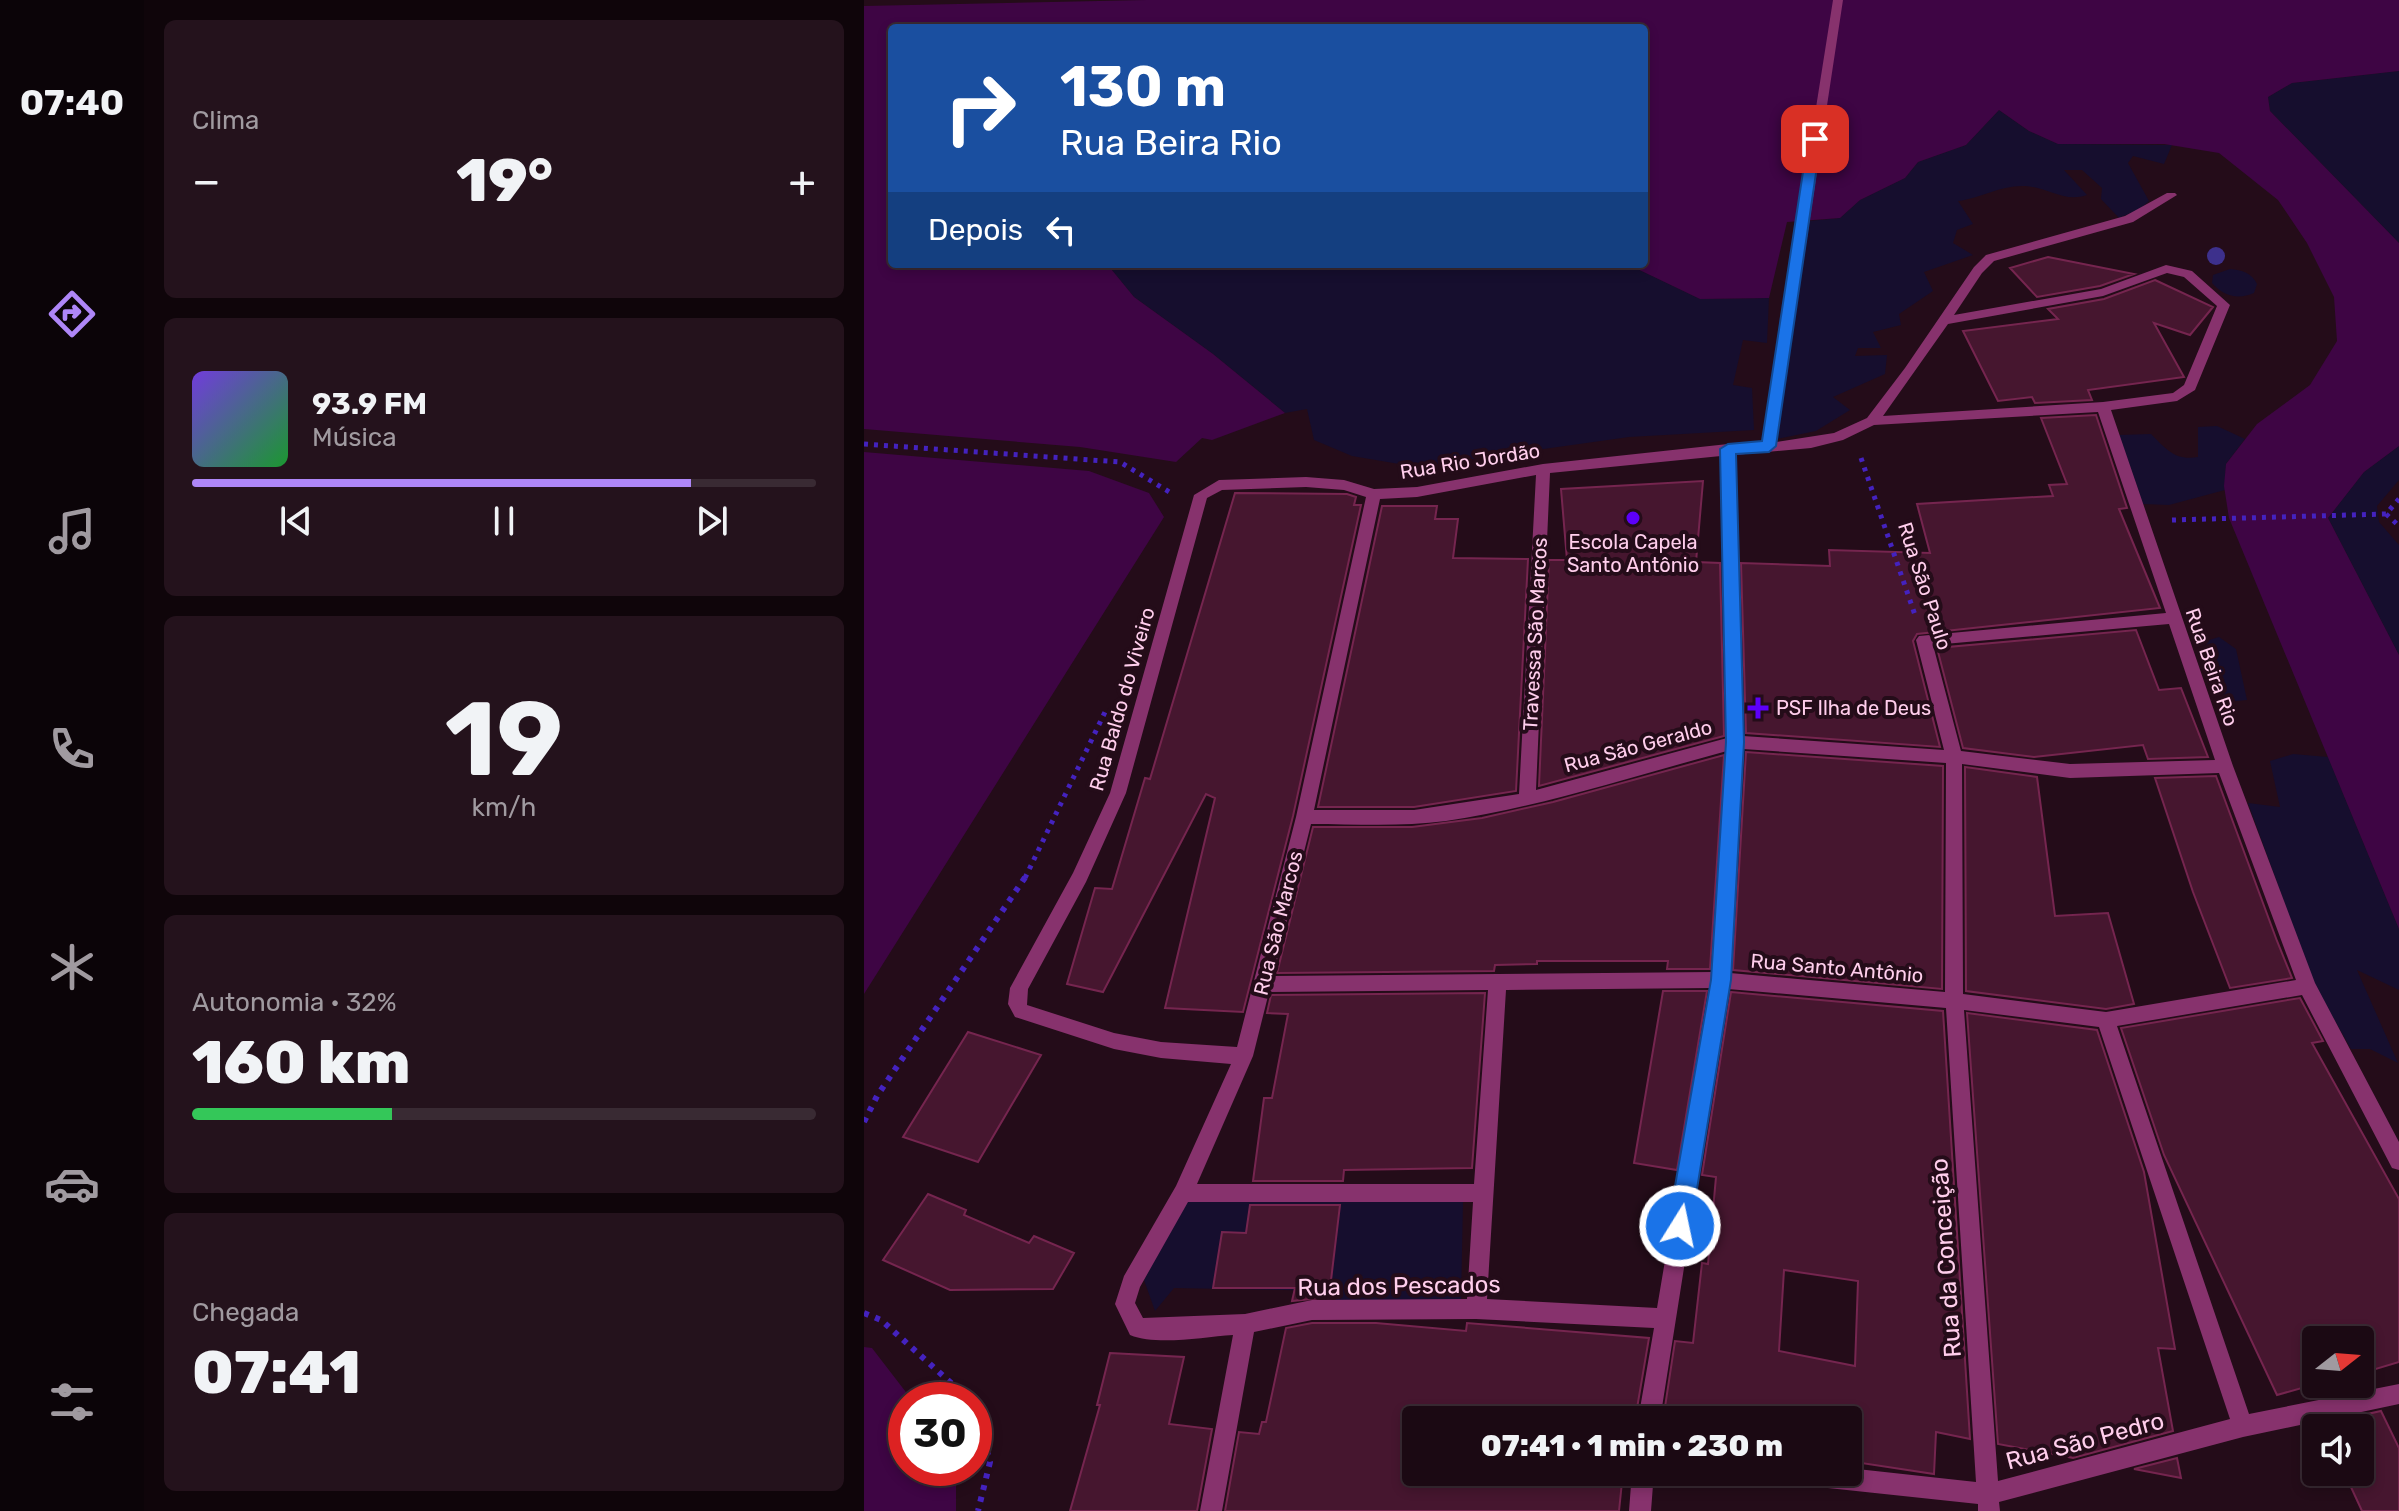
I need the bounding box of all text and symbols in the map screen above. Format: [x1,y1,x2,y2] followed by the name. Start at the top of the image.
[1060,54,1226,120] text: 130 m
[928,56,1032,160] icon: right
[20,81,124,124] text: 07:40
[192,105,259,136] text: Clima
[1781,105,1849,173] pin
[1793,117,1837,161] icon: arrive
[1060,121,1282,164] text: Rua Beira Rio
[456,145,553,216] text: 19°
[192,155,221,207] text: −
[789,155,816,207] text: +
[1039,208,1083,252] icon: left
[928,212,1023,248] text: Depois
[44,286,100,342] icon: directions
[312,386,427,422] text: 93.9 FM
[312,422,397,453] text: Música
[1398,438,1542,484] street label: Rua Rio Jordão
[274,499,318,543] icon: previous
[482,499,526,543] icon: pause
[690,499,734,543] icon: next
[44,503,100,559] icon: music
[1624,509,1642,527] marker: Escola Capela Santo Antônio
[1893,519,1957,653] street label: Rua São Paulo
[1567,530,1699,577] place label: Escola Capela Santo Antônio
[1518,537,1552,731] street label: Travessa São Marcos
[1084,604,1160,794] street label: Rua Baldo do Viveiro
[2181,605,2243,729] street label: Rua Beira Rio
[445,678,563,801] text: 19
[1776,696,1931,720] place label: PSF Ilha de Deus
[1747,697,1769,719] marker: PSF Ilha de Deus
[1561,715,1715,777] street label: Rua São Geraldo
[44,721,100,777] icon: phone
[472,792,536,823] text: km/h
[1248,848,1308,998] street label: Rua São Marcos
[44,939,100,995] icon: climate
[1750,948,1924,988] street label: Rua Santo Antônio
[192,987,396,1018] text: Autonomia · 32%
[192,1027,410,1098] text: 160 km
[44,1156,100,1212] icon: car
[1925,1157,1967,1359] street label: Rua da Conceição
[1638,1184,1722,1268] position arrow
[1297,1270,1501,1302] street label: Rua dos Pescados
[192,1297,299,1328] text: Chegada
[2302,1326,2374,1398] north arrow
[2302,1326,2374,1486] map controls
[192,1337,361,1408] text: 07:41
[44,1374,100,1430] icon: filters
[888,1382,992,1486] speed limit sign: 30
[2003,1406,2167,1476] street label: Rua São Pedro
[2302,1414,2374,1486] button: sound
[1481,1428,1783,1464] text: 07:41 · 1 min · 230 m

